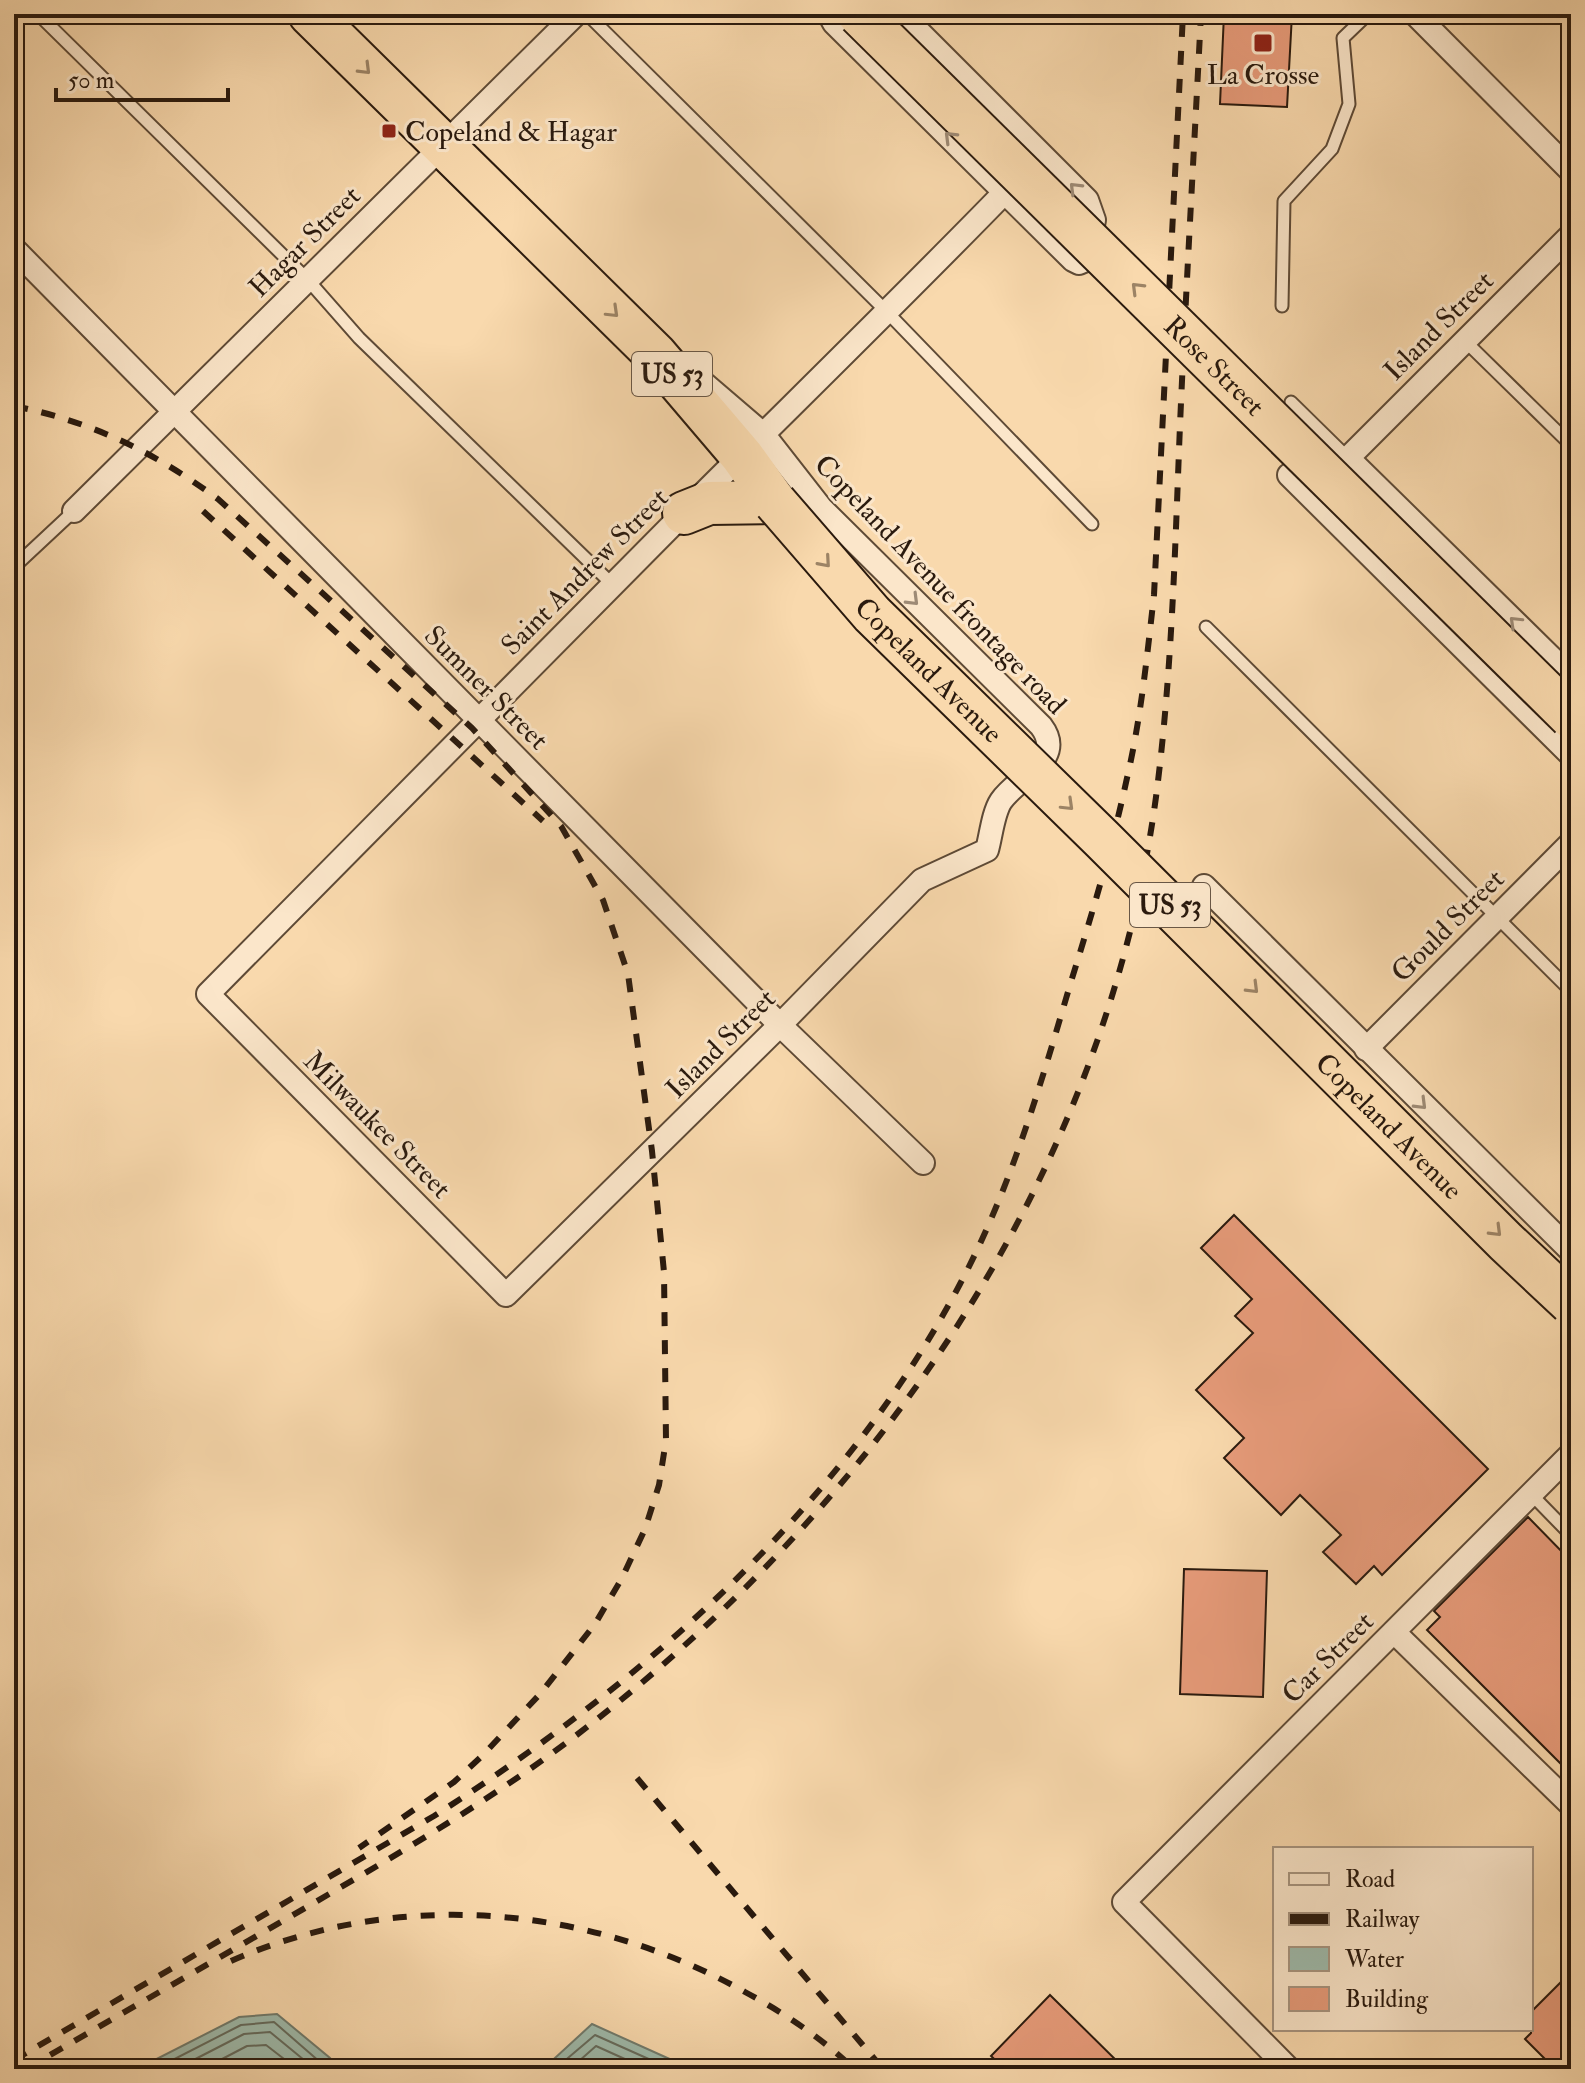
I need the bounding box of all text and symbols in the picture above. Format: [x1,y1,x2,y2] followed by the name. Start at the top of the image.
[1252,32,1274,54] marker: La Crosse
[56,52,228,102] scale bar
[1207,58,1320,93] place label: La Crosse
[356,60,370,74] one-way arrow
[68,65,115,96] text: 50 m
[405,115,618,150] place label: Copeland & Hagar
[380,122,398,140] marker: Copeland & Hagar
[945,132,959,146] one-way arrow
[242,179,368,305] street label: Hagar Street
[1070,183,1084,197] one-way arrow
[1377,264,1501,388] street label: Island Street
[1132,283,1146,297] one-way arrow
[604,303,618,318] one-way arrow
[1156,309,1272,424] street label: Rose Street
[632,352,712,396] road number: US 53
[808,447,1074,721] street label: Copeland Avenue frontage road
[494,481,676,663] street label: Saint Andrew Street
[815,552,830,567] one-way arrow
[849,588,1009,748] street label: Copeland Avenue
[904,591,918,605] one-way arrow
[1510,617,1524,632] one-way arrow
[416,619,555,758] street label: Sumner Street
[1059,796,1073,810] one-way arrow
[1384,862,1512,990] street label: Gould Street
[1130,883,1210,927] road number: US 53
[1243,979,1258,993] one-way arrow
[659,982,783,1106] street label: Island Street
[296,1044,458,1206] street label: Milwaukee Street
[1308,1046,1470,1208] street label: Copeland Avenue
[1412,1094,1426,1109] one-way arrow
[1487,1222,1501,1237] one-way arrow
[1275,1605,1381,1711] street label: Car Street
[1273,1847,1533,2031] legend
[1345,1864,1395,1895] text: Road
[1345,1904,1420,1935] text: Railway
[1344,1944,1404,1975] text: Water
[1345,1984,1429,2015] text: Building

